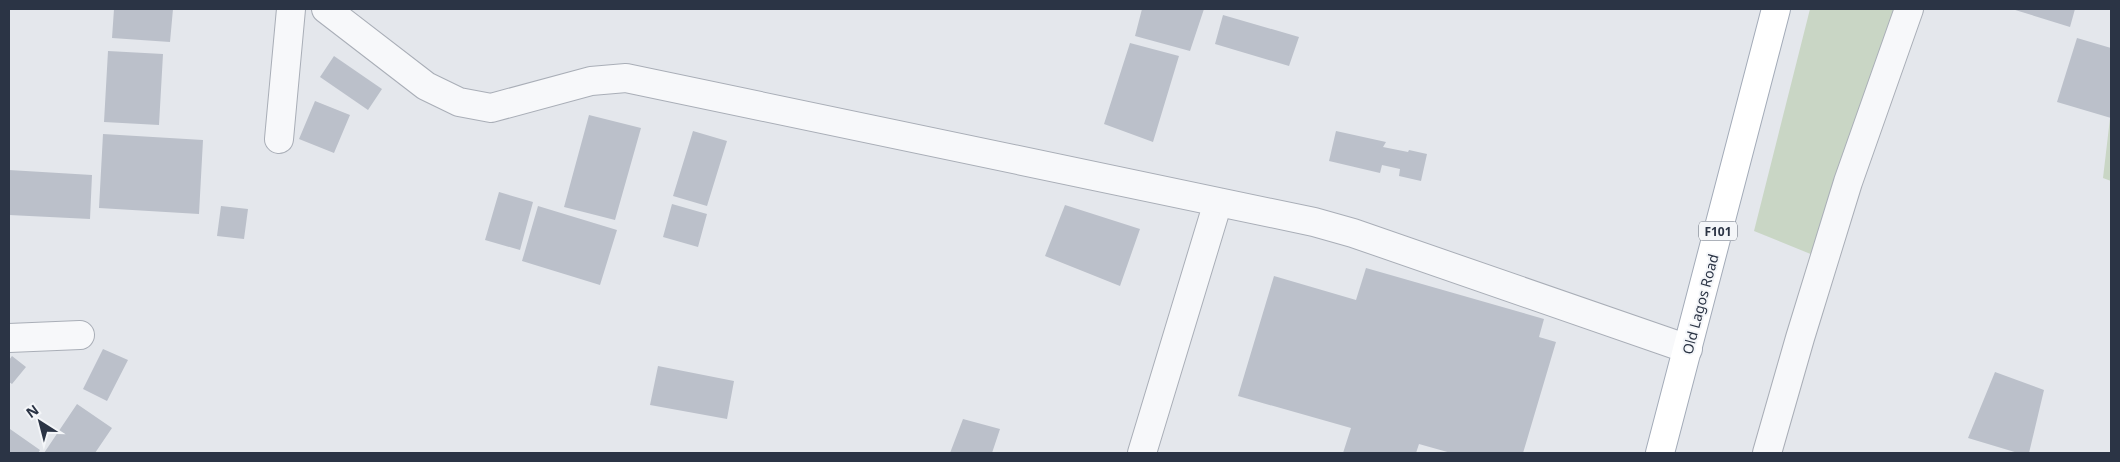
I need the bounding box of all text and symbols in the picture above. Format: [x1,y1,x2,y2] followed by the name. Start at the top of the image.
[1699,222,1737,240] road number: F101
[1677,252,1723,356] street label: Old Lagos Road
[15,397,65,447] north arrow
[22,400,42,422] text: N

